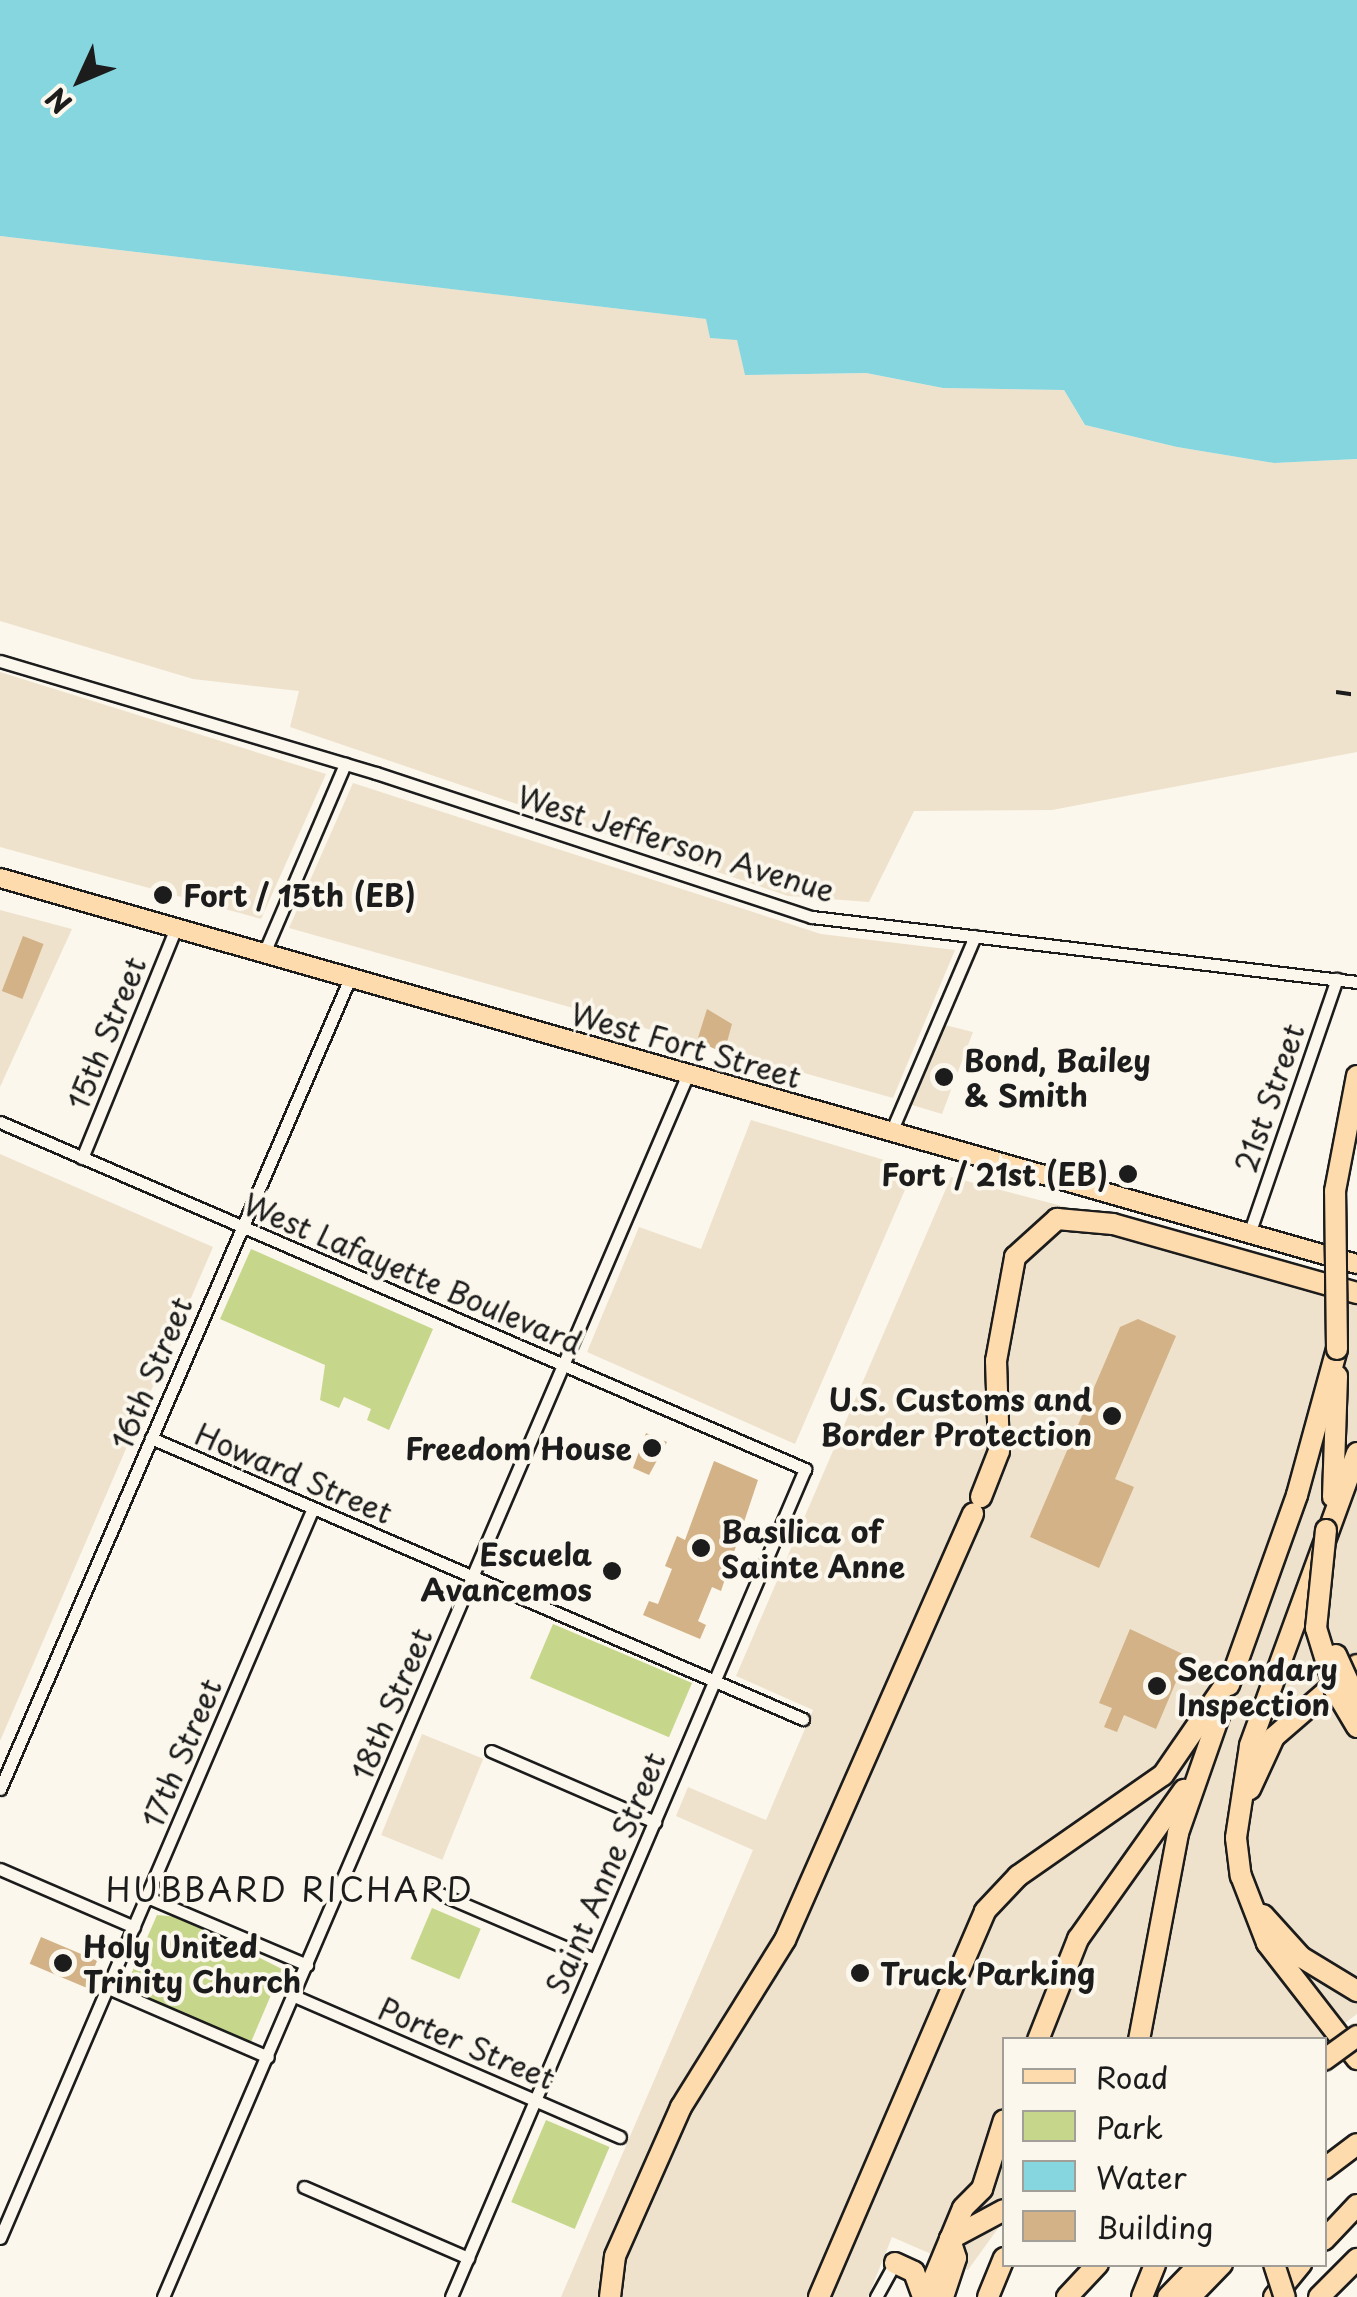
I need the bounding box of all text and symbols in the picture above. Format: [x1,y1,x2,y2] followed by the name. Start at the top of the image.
[30,30,130,130] north arrow
[35,78,81,124] text: N
[514,778,838,908] street label: West Jefferson Avenue
[183,877,417,913] place label: Fort / 15th (EB)
[152,884,174,906] marker: Fort / 15th (EB)
[59,952,153,1114] street label: 15th Street
[566,995,806,1095] street label: West Fort Street
[1226,1017,1312,1179] street label: 21st Street
[964,1042,1150,1112] place label: Bond, Bailey & Smith
[933,1066,955,1088] marker: Bond, Bailey & Smith
[877,1156,1108,1192] place label: Fort / 21st (EB)
[1117,1163,1139,1185] marker: Fort / 21st (EB)
[237,1185,589,1361] street label: West Lafayette Boulevard
[102,1291,200,1455] street label: 16th Street
[820,1381,1092,1452] place label: U.S. Customs and Border Protection
[1101,1405,1123,1427] marker: U.S. Customs and Border Protection
[189,1415,399,1531] street label: Howard Street
[405,1430,632,1466] place label: Freedom House
[641,1437,663,1459] marker: Freedom House
[721,1513,905,1584] place label: Basilica of Sainte Anne
[421,1536,592,1606] place label: Escuela Avancemos
[690,1537,712,1559] marker: Basilica of Sainte Anne
[601,1560,623,1582] marker: Escuela Avancemos
[343,1623,439,1785] street label: 18th Street
[1177,1651,1338,1722] place label: Secondary Inspection
[133,1673,229,1833] street label: 17th Street
[1146,1675,1168,1697] marker: Secondary Inspection
[538,1746,672,2000] street label: Saint Anne Street
[106,1870,474,1908] district label: HUBBARD RICHARD
[83,1928,302,1998] place label: Holy United Trinity Church
[52,1952,74,1974] marker: Holy United Trinity Church
[880,1955,1097,1991] place label: Truck Parking
[849,1962,871,1984] marker: Truck Parking
[373,1990,561,2096] street label: Porter Street
[1002,2037,1327,2267] legend
[1096,2054,1169,2099] text: Road
[1096,2104,1163,2149] text: Park
[1096,2154,1187,2199] text: Water
[1096,2204,1213,2249] text: Building

